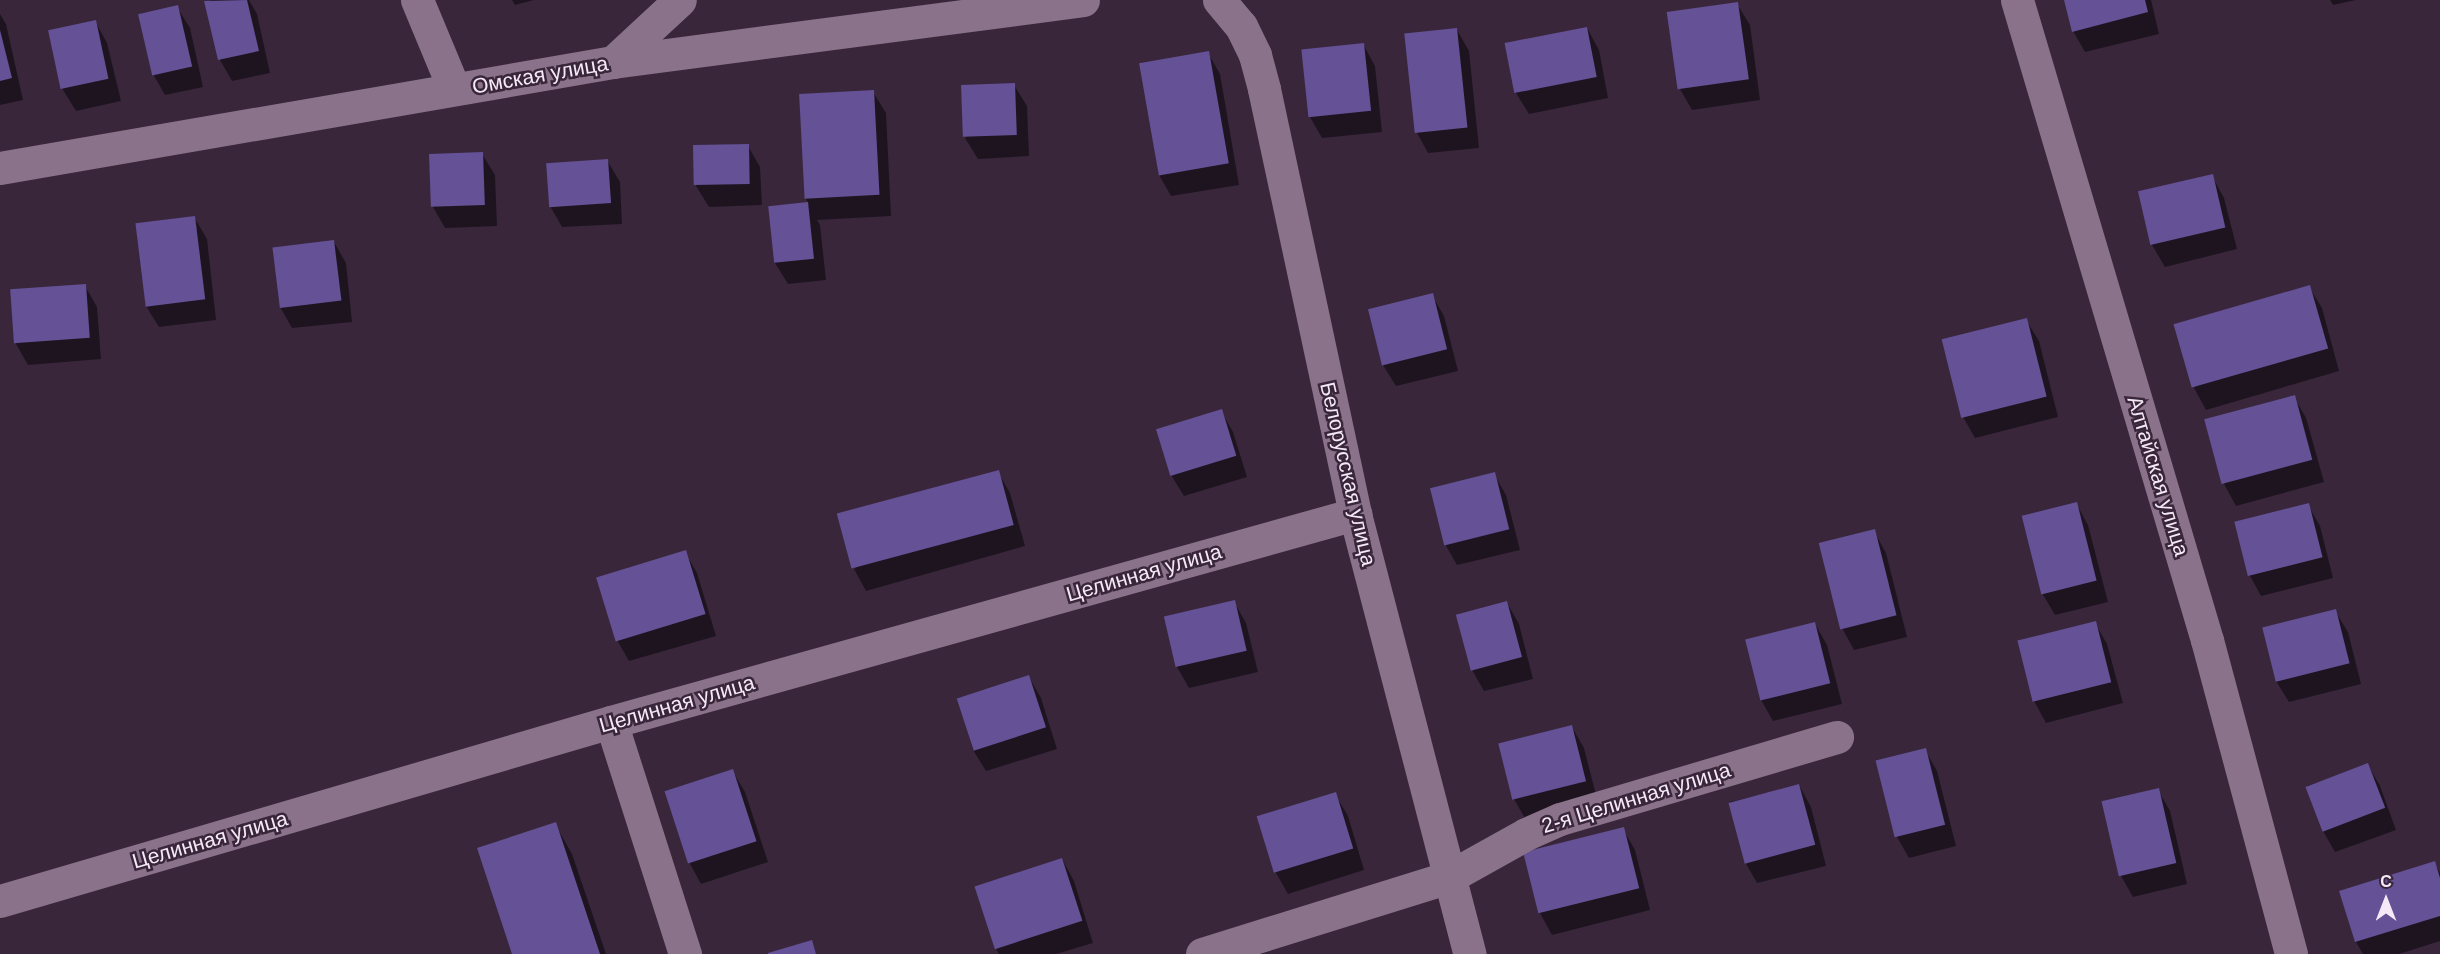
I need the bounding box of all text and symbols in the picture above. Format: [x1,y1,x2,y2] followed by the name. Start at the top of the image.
[470,51,610,99] street label: Омская улица
[1315,380,1381,568] street label: Белорусская улица
[2122,393,2194,559] street label: Алтайская улица
[1063,539,1225,607] street label: Целинная улица
[596,670,758,738] street label: Целинная улица
[1539,757,1733,839] street label: 2-я Целинная улица
[129,806,291,874] street label: Целинная улица
[2356,870,2416,930] north arrow
[2380,873,2392,890] text: С

